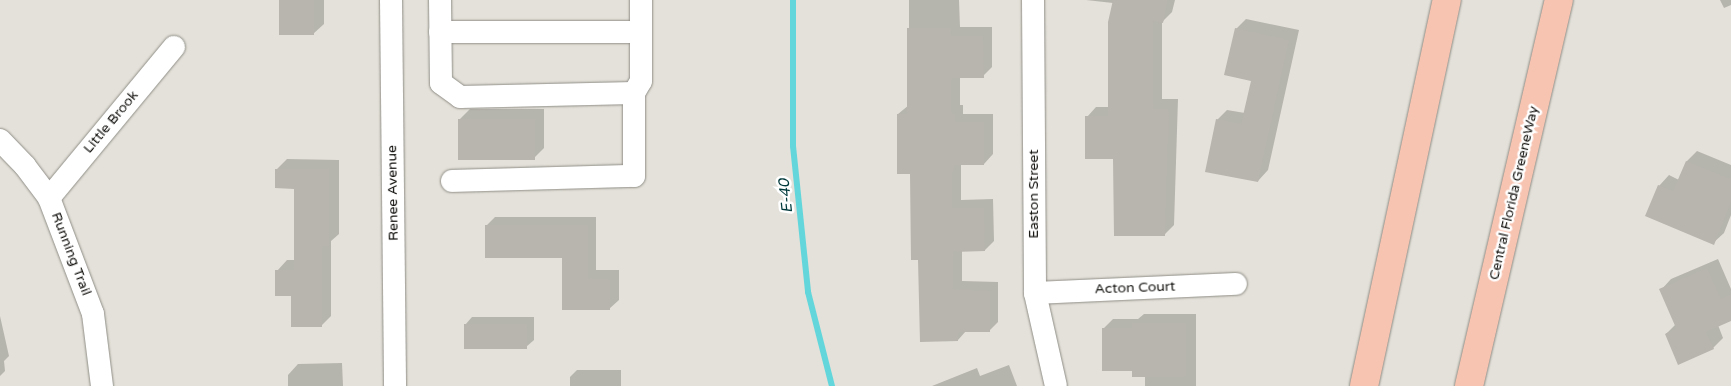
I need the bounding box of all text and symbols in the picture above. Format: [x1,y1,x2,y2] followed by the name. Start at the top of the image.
[80,87,142,157] street label: Little Brook
[1486,104,1542,282] street label: Central Florida GreeneWay
[384,145,402,241] street label: Renee Avenue
[1026,149,1042,239] street label: Easton Street
[775,178,797,214] water label: E-40
[47,210,95,298] street label: Running Trail
[1094,278,1176,298] street label: Acton Court

